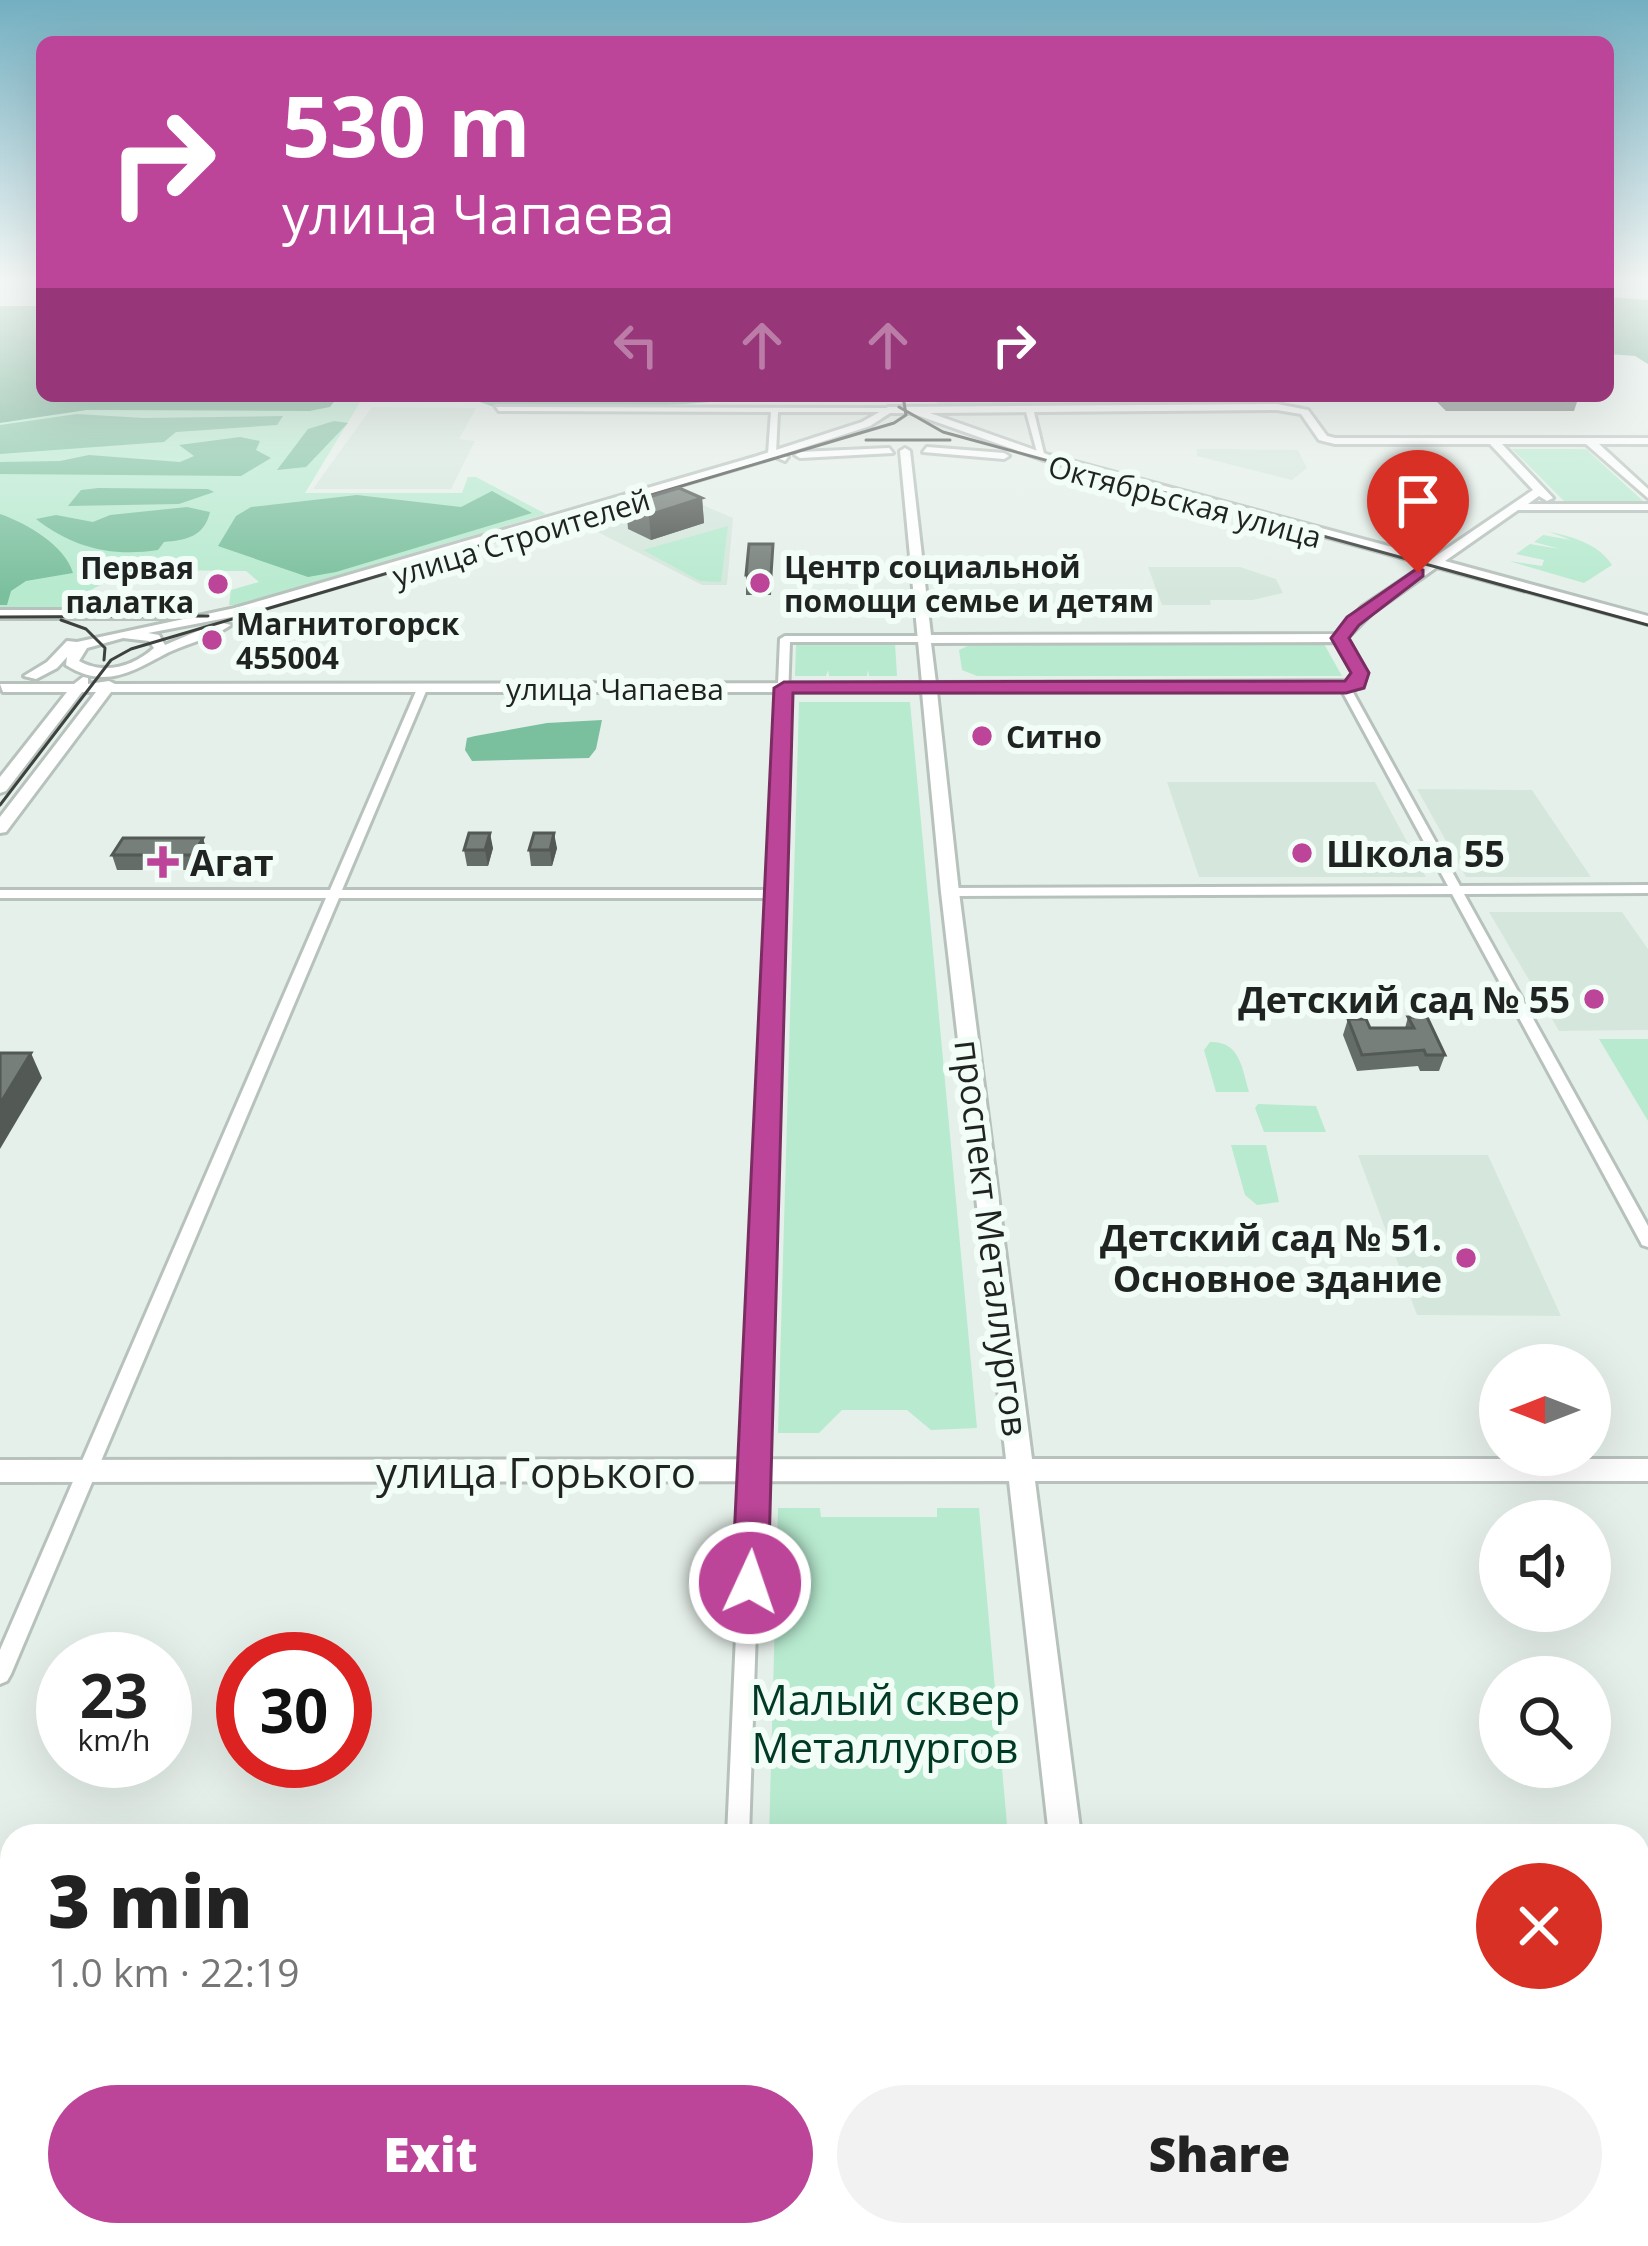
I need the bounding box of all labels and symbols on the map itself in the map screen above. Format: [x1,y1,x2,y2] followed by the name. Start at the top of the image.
[1044,445,1326,557] street label: Октябрьская улица
[1367,450,1469,573] pin
[387,478,655,596] street label: улица Строителей
[784,546,1154,621] place label: Центр социальной помощи семье и детям
[66,547,194,622] place label: Первая палатка
[747,570,773,596] marker: Центр социальной помощи семье и детям
[205,571,231,597] marker: Первая палатка
[236,603,460,678] place label: Магнитогорск 455004
[199,627,225,653] marker: Магнитогорск 455004
[506,668,724,709] street label: улица Чапаева
[1006,716,1102,757] place label: Ситно
[969,723,995,749] marker: Ситно
[1326,829,1505,878] place label: Школа 55
[190,838,274,887] place label: Агат
[1289,840,1315,866] marker: Школа 55
[147,846,179,878] marker: Агат
[1238,975,1570,1024] place label: Детский сад № 55
[1581,986,1607,1012] marker: Детский сад № 55
[943,1037,1041,1439] street label: проспект Металлургов
[1100,1213,1442,1303] place label: Детский сад № 51. Основное здание
[1453,1245,1479,1271] marker: Детский сад № 51. Основное здание
[1479,1344,1611,1476] north arrow
[376,1443,696,1500] street label: улица Горького
[687,1520,813,1646] position arrow
[216,1632,372,1788] speed limit sign: 30
[750,1670,1020,1775] park label: Малый сквер Металлургов

